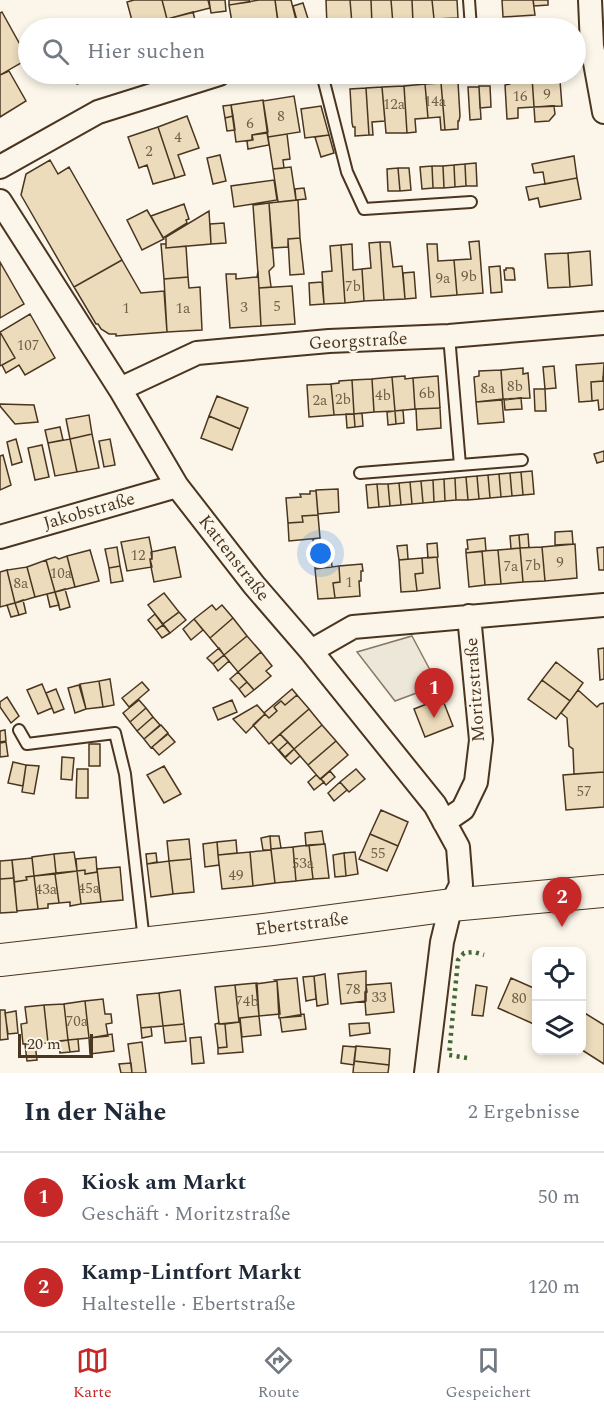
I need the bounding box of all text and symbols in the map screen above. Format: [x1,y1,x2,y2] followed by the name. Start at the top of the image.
[18,18,586,84] search box
[39,35,72,68] icon: search
[87,35,205,68] text: Hier suchen
[543,83,551,106] house number: 9
[512,85,528,108] house number: 16
[424,90,447,113] house number: 14a
[383,93,406,116] house number: 12a
[277,105,285,128] house number: 8
[246,112,254,135] house number: 6
[174,126,182,149] house number: 4
[145,140,153,163] house number: 2
[461,265,477,288] house number: 9b
[436,267,451,290] house number: 9a
[345,275,361,298] house number: 7b
[273,295,281,318] house number: 5
[240,296,248,319] house number: 3
[122,297,130,320] house number: 1
[176,297,191,320] house number: 1a
[308,325,408,357] street label: Georgstraße
[17,334,39,357] house number: 107
[507,375,523,398] house number: 8b
[481,377,496,400] house number: 8a
[419,382,435,405] house number: 6b
[375,384,391,407] house number: 4b
[335,388,351,411] house number: 2b
[313,389,328,412] house number: 2a
[40,485,138,537] street label: Jakobstraße
[192,509,276,607] street label: Kattenstraße
[306,539,335,568] your location
[130,544,146,567] house number: 12
[556,551,564,574] house number: 9
[525,554,541,577] house number: 7b
[504,555,519,578] house number: 7a
[50,562,73,585] house number: 10a
[345,571,353,594] house number: 1
[14,572,29,595] house number: 8a
[458,637,492,743] street label: Moritzstraße
[414,668,454,718] pin: 1
[576,780,592,803] house number: 57
[370,842,386,865] house number: 55
[292,852,315,875] house number: 53a
[228,864,244,887] house number: 49
[78,877,101,900] house number: 45a
[35,878,58,901] house number: 43a
[542,878,582,927] pin: 2
[254,905,350,943] street label: Ebertstraße
[532,947,586,1055] map controls
[532,947,586,1001] button: locate
[345,978,361,1001] house number: 78
[371,986,387,1009] house number: 33
[511,987,527,1010] house number: 80
[235,990,259,1013] house number: 74b
[532,1001,586,1055] button: layers
[66,1010,89,1033] house number: 70a
[18,1031,93,1058] scale bar
[27,1032,61,1056] text: 20 m
[24,1092,166,1132] text: In der Nähe
[468,1097,580,1127] text: 2 Ergebnisse
[81,1166,246,1199] text: Kiosk am Markt
[38,1182,49,1212] text: 1
[538,1182,580,1212] text: 50 m
[81,1199,291,1229] text: Geschäft · Moritzstraße
[81,1256,301,1289] text: Kamp-Lintfort Markt
[38,1272,49,1302] text: 2
[528,1272,580,1302] text: 120 m
[81,1289,296,1319] text: Haltestelle · Ebertstraße
[73,1344,112,1404] tab: Karte
[258,1344,299,1404] tab: Route
[445,1344,531,1404] tab: Gespeichert

